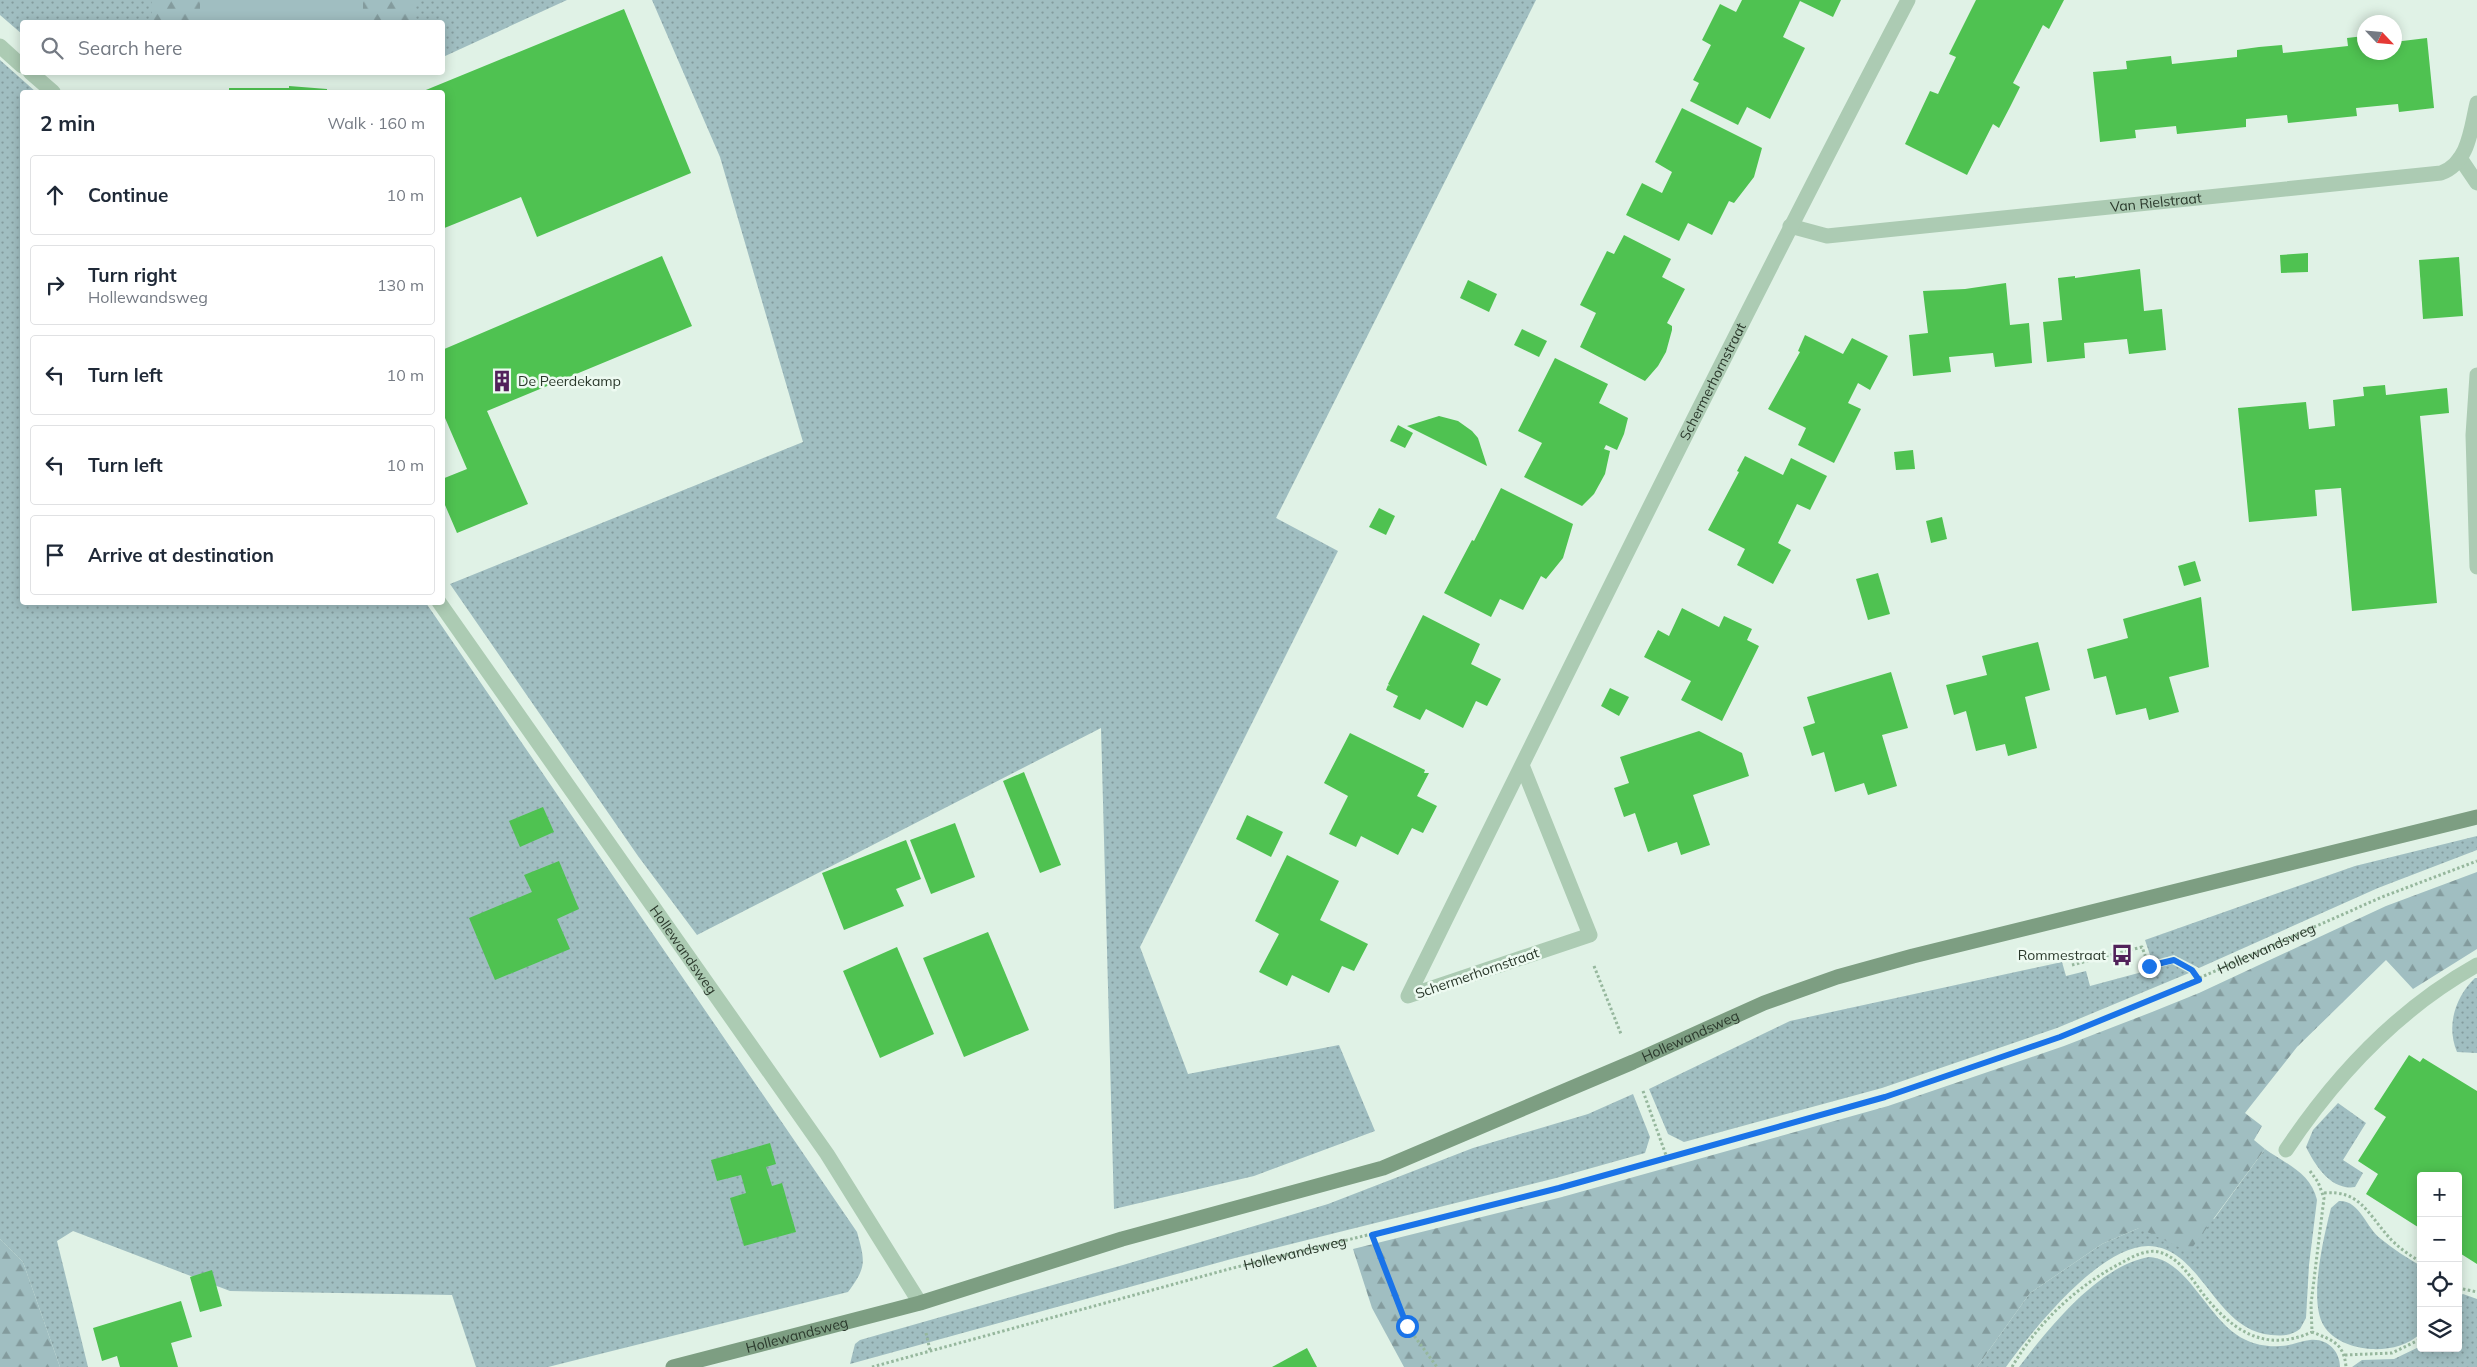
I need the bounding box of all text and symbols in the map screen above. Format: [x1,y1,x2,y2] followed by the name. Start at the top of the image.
[2357,15,2402,60] north arrow
[20,20,445,75] search box
[38,34,66,62] icon: search
[78,36,182,60] text: Search here
[40,110,95,136] text: 2 min
[327,113,425,133] text: Walk · 160 m
[41,181,69,209] icon: ahead
[88,183,168,207] text: Continue
[387,185,424,205] text: 10 m
[2109,189,2203,216] street label: Van Rielstraat
[88,263,177,287] text: Turn right
[41,271,69,299] icon: right
[377,275,424,295] text: 130 m
[88,287,208,307] text: Hollewandsweg
[1676,319,1750,443] street label: Schermerhornstraat
[41,361,69,389] icon: left
[88,363,163,387] text: Turn left
[387,365,424,385] text: 10 m
[489,368,515,394] building icon: De Peerdekamp
[518,372,621,390] place label: De Peerdekamp
[41,451,69,479] icon: left
[88,453,163,477] text: Turn left
[387,455,424,475] text: 10 m
[41,541,69,569] icon: arrive
[88,543,274,567] text: Arrive at destination
[646,902,721,998] street label: Hollewandsweg
[2215,919,2318,978] street label: Hollewandsweg
[2109,942,2135,968] bus stop icon: Rommestraat
[1413,943,1541,1003] street label: Schermerhornstraat
[2018,946,2106,964] place label: Rommestraat
[2138,955,2161,978] route end
[1639,1006,1742,1066] street label: Hollewandsweg
[2417,1172,2462,1352] map controls
[2417,1172,2462,1217] button: +
[2417,1217,2462,1262] button: −
[1242,1232,1348,1274] street label: Hollewandsweg
[2417,1262,2462,1307] button: locate
[2417,1307,2462,1352] button: layers
[744,1313,850,1357] street label: Hollewandsweg
[1396,1315,1419,1338] route start

